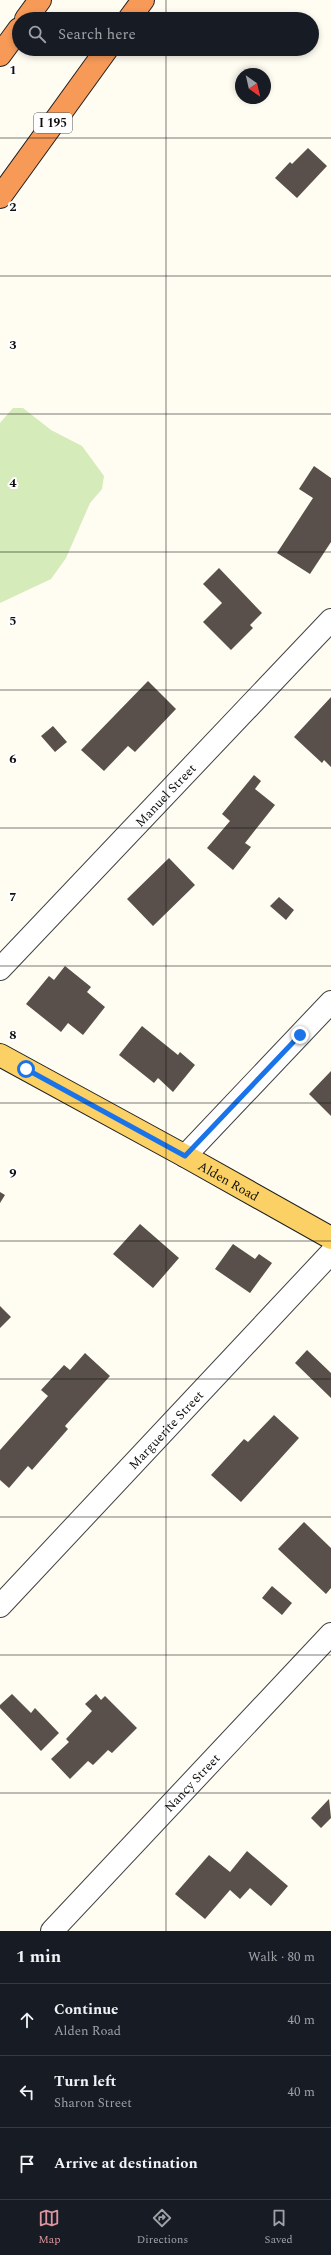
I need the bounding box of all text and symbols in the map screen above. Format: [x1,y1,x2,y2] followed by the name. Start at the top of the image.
[12,12,319,56] search box
[26,23,48,45] icon: search
[58,23,136,46] text: Search here
[9,60,17,80] text: 1
[235,68,271,104] north arrow
[34,113,72,133] road number: I 195
[9,197,17,217] text: 2
[9,335,17,355] text: 3
[9,473,17,493] text: 4
[9,611,17,631] text: 5
[9,749,17,769] text: 6
[131,759,201,832] street label: Manuel Street
[9,887,17,907] text: 7
[9,1025,17,1045] text: 8
[291,1026,309,1044] route end
[17,1060,35,1078] route start
[194,1156,262,1207] street label: Alden Road
[9,1163,17,1183] text: 9
[124,1386,209,1474] street label: Marguerite Street
[160,1749,225,1817] street label: Nancy Street
[16,1944,61,1970] text: 1 min
[248,1947,315,1967] text: Walk · 80 m
[54,1998,119,2021] text: Continue
[16,2009,38,2031] icon: ahead
[288,2010,315,2030] text: 40 m
[54,2021,121,2041] text: Alden Road
[54,2070,116,2093] text: Turn left
[16,2081,38,2103] icon: left
[288,2082,315,2102] text: 40 m
[54,2093,132,2113] text: Sharon Street
[54,2152,198,2175] text: Arrive at destination
[16,2153,38,2175] icon: arrive
[38,2207,60,2248] tab: Map
[137,2207,188,2248] tab: Directions
[265,2207,293,2248] tab: Saved

